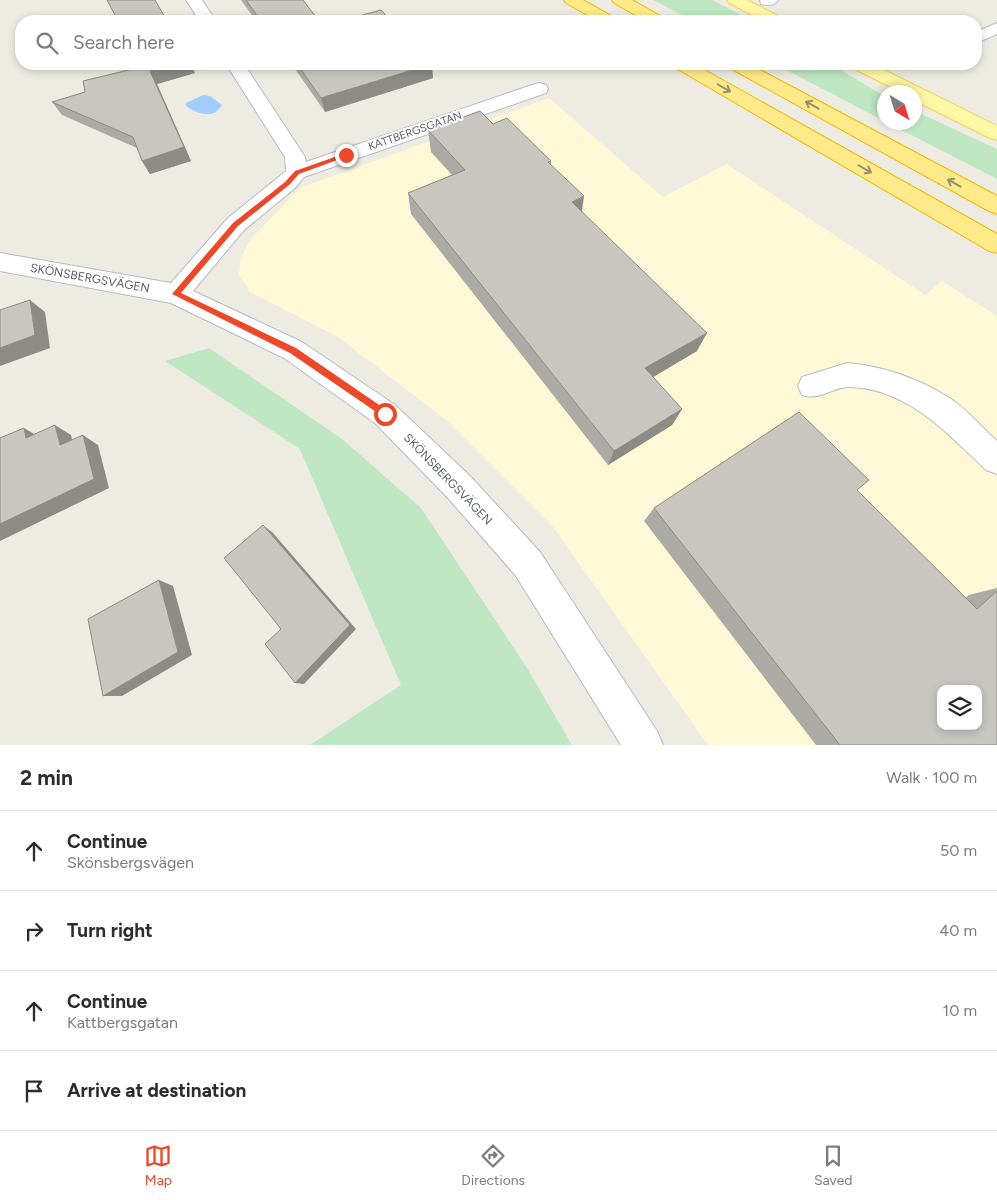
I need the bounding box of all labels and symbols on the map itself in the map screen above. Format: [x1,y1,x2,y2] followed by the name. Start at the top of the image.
[717,83,732,93] one-way arrow
[877,85,922,130] north arrow
[804,100,819,110] one-way arrow
[366,109,464,153] street label: KATTBERGSGATAN
[335,144,358,167] route end
[858,165,872,175] one-way arrow
[947,178,962,188] one-way arrow
[29,261,151,295] street label: SKÖNSBERGSVÄGEN
[374,403,397,426] route start
[401,431,495,527] street label: SKÖNSBERGSVÄGEN

